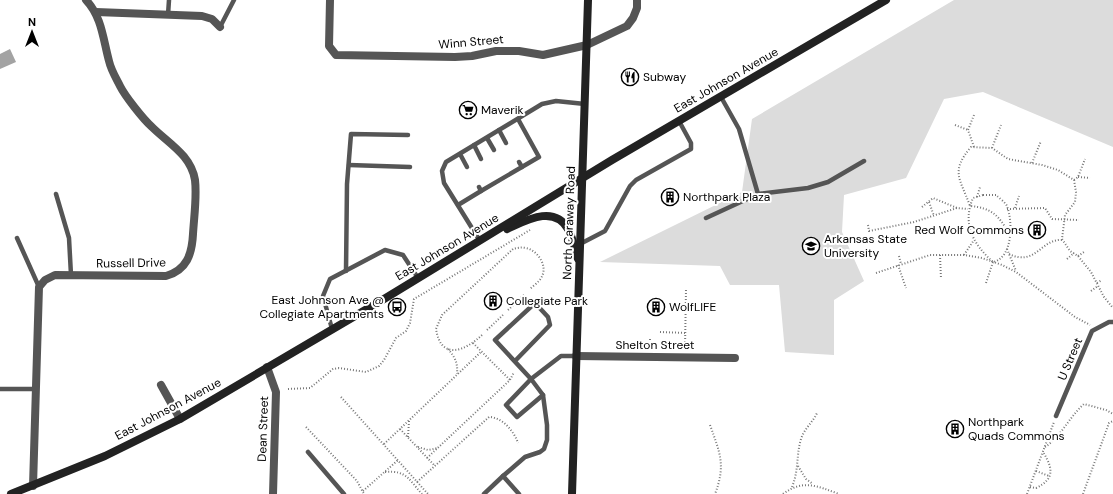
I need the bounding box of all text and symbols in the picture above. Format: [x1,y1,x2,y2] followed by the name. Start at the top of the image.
[12,12,52,52] north arrow
[28,15,36,29] text: N
[438,31,505,53] street label: Winn Street
[671,44,781,116] street label: East Johnson Avenue
[620,67,640,87] restaurant icon: Subway
[643,69,686,85] place label: Subway
[458,100,478,120] supermarket icon: Maverik
[481,102,524,118] place label: Maverik
[559,166,579,280] street label: North Caraway Road
[660,187,680,207] building icon: Northpark Plaza
[683,189,770,205] place label: Northpark Plaza
[392,210,502,284] street label: East Johnson Avenue
[1027,220,1047,240] building icon: Red Wolf Commons
[914,222,1024,238] place label: Red Wolf Commons
[824,231,907,261] place label: Arkansas State University
[801,236,821,256] school or university icon: Arkansas State University
[96,254,166,272] street label: Russell Drive
[483,291,503,311] building icon: Collegiate Park
[259,292,384,322] place label: East Johnson Ave @ Collegiate Apartments
[506,293,588,309] place label: Collegiate Park
[387,297,407,317] bus stop icon: East Johnson Ave @ Collegiate Apartments
[646,297,666,317] building icon: WolfLIFE
[669,299,716,315] place label: WolfLIFE
[1054,335,1086,383] street label: U Street
[615,337,695,353] street label: Shelton Street
[112,374,224,444] street label: East Johnson Avenue
[254,396,272,462] street label: Dean Street
[968,414,1065,444] place label: Northpark Quads Commons
[945,419,965,439] building icon: Northpark Quads Commons

